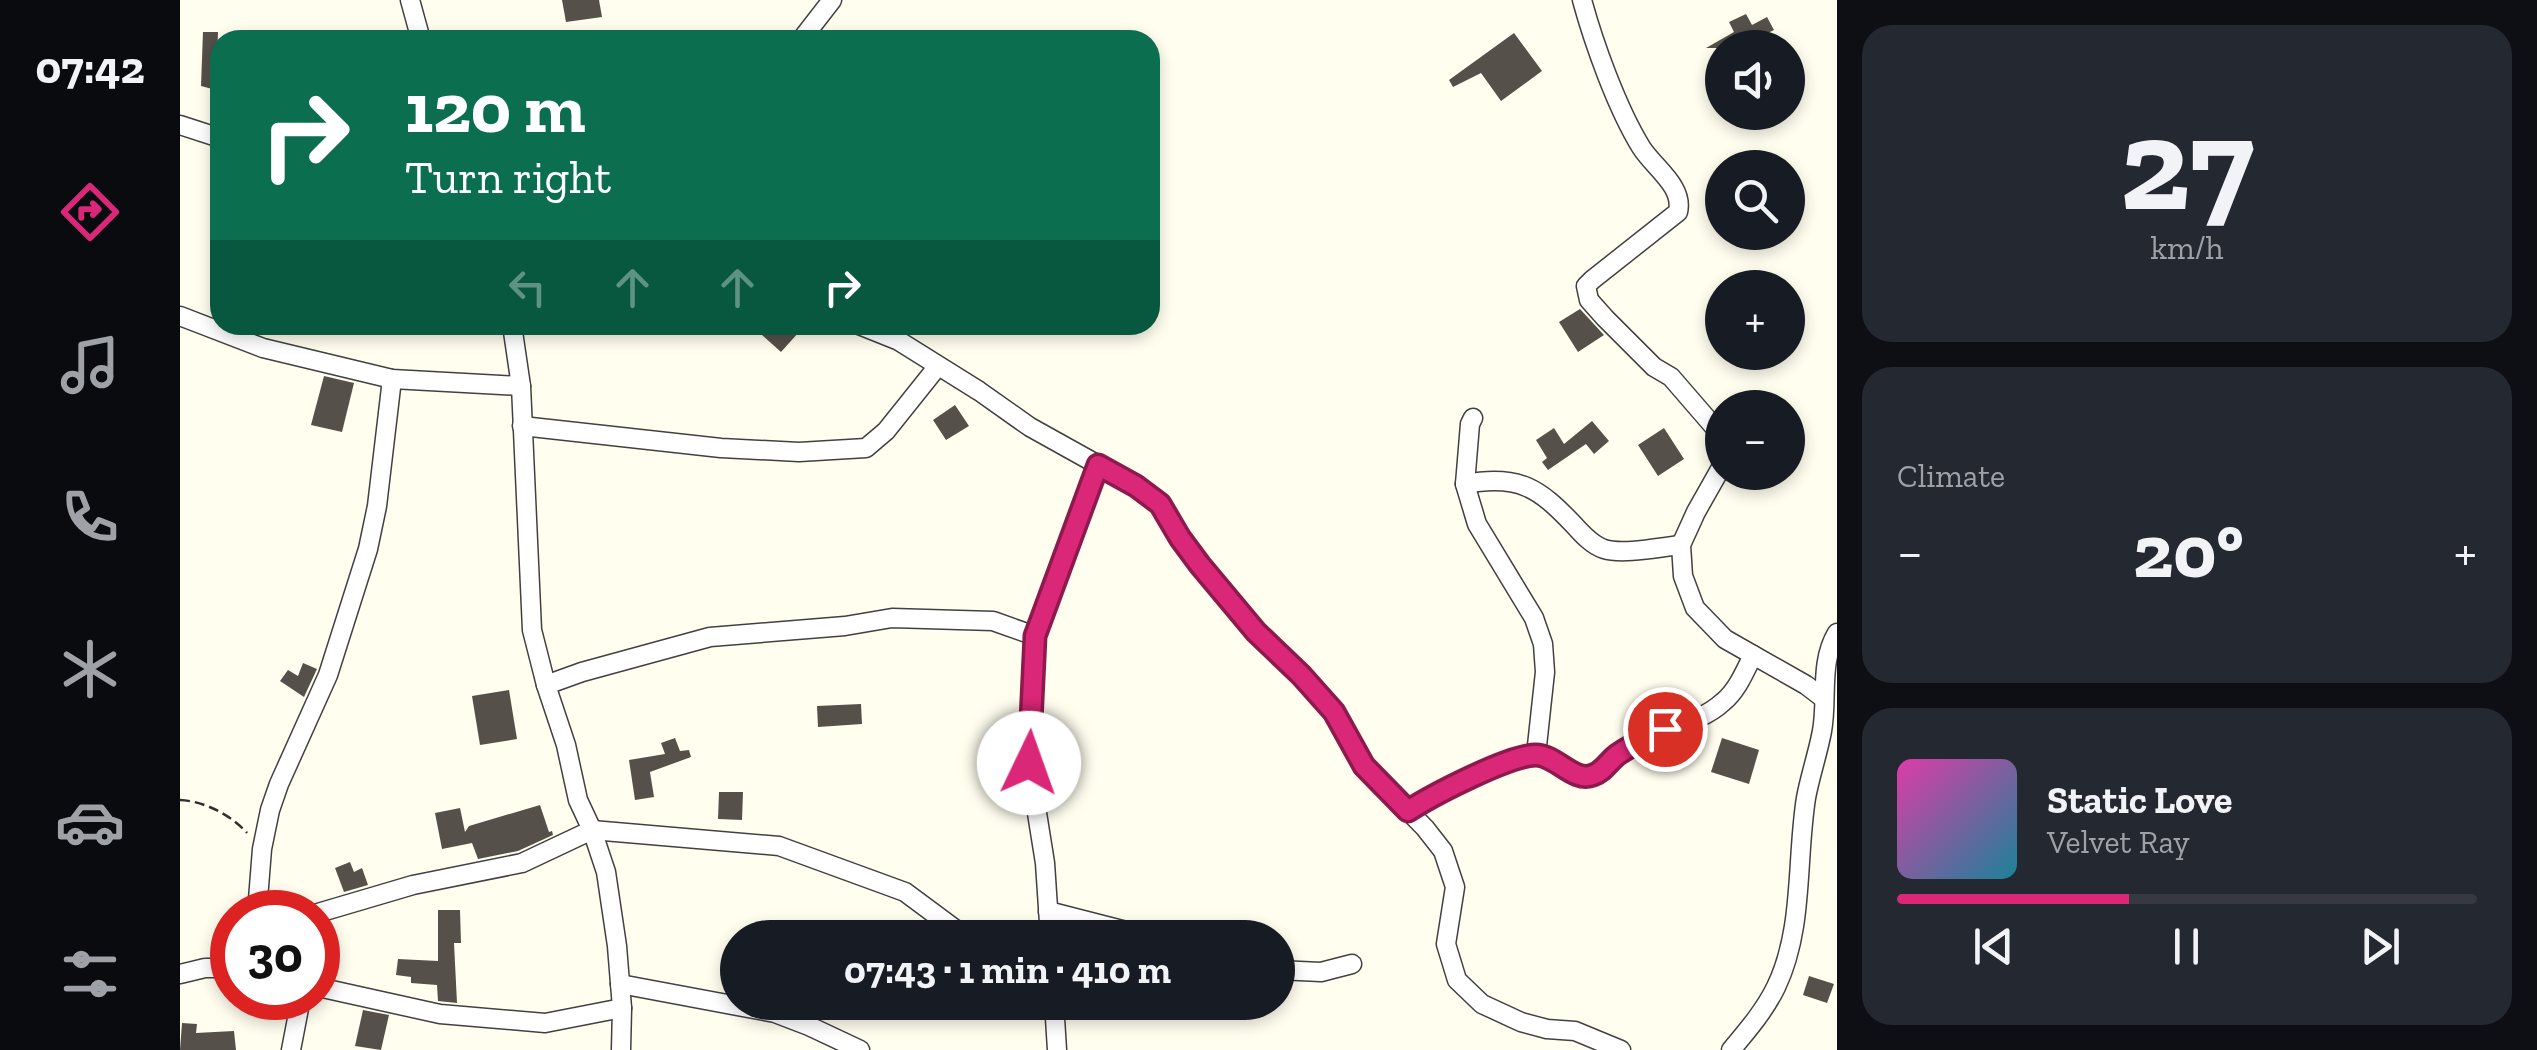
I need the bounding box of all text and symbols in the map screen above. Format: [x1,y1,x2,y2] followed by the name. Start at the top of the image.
[1705,30,1805,490] map controls
[1705,30,1805,130] button: sound
[35,41,145,95] text: 07:42
[405,66,586,150] text: 120 m
[240,70,370,200] icon: right
[2120,86,2254,242] text: 27
[1705,150,1805,250] button: search
[405,151,611,205] text: Turn right
[55,177,125,247] icon: directions
[2150,229,2224,267] text: km/h
[500,260,555,315] icon: left
[605,260,660,315] icon: ahead
[710,260,765,315] icon: ahead
[815,260,870,315] icon: right
[1705,270,1805,370] button: +
[55,330,125,400] icon: music
[1705,390,1805,490] button: −
[1897,457,2005,495] text: Climate
[55,482,125,552] icon: phone
[2133,506,2244,596] text: 20°
[1897,519,1923,585] text: −
[2454,519,2477,585] text: +
[55,634,125,704] icon: climate
[1623,687,1708,772] pin
[1638,702,1693,757] icon: arrive
[977,711,1081,815] position arrow
[2047,777,2232,823] text: Static Love
[55,787,125,857] icon: car
[2047,823,2190,861] text: Velvet Ray
[210,890,340,1020] speed limit sign: 30
[1966,919,2021,974] icon: previous
[2159,919,2214,974] icon: pause
[2353,919,2408,974] icon: next
[55,939,125,1009] icon: filters
[844,947,1171,993] text: 07:43 · 1 min · 410 m

